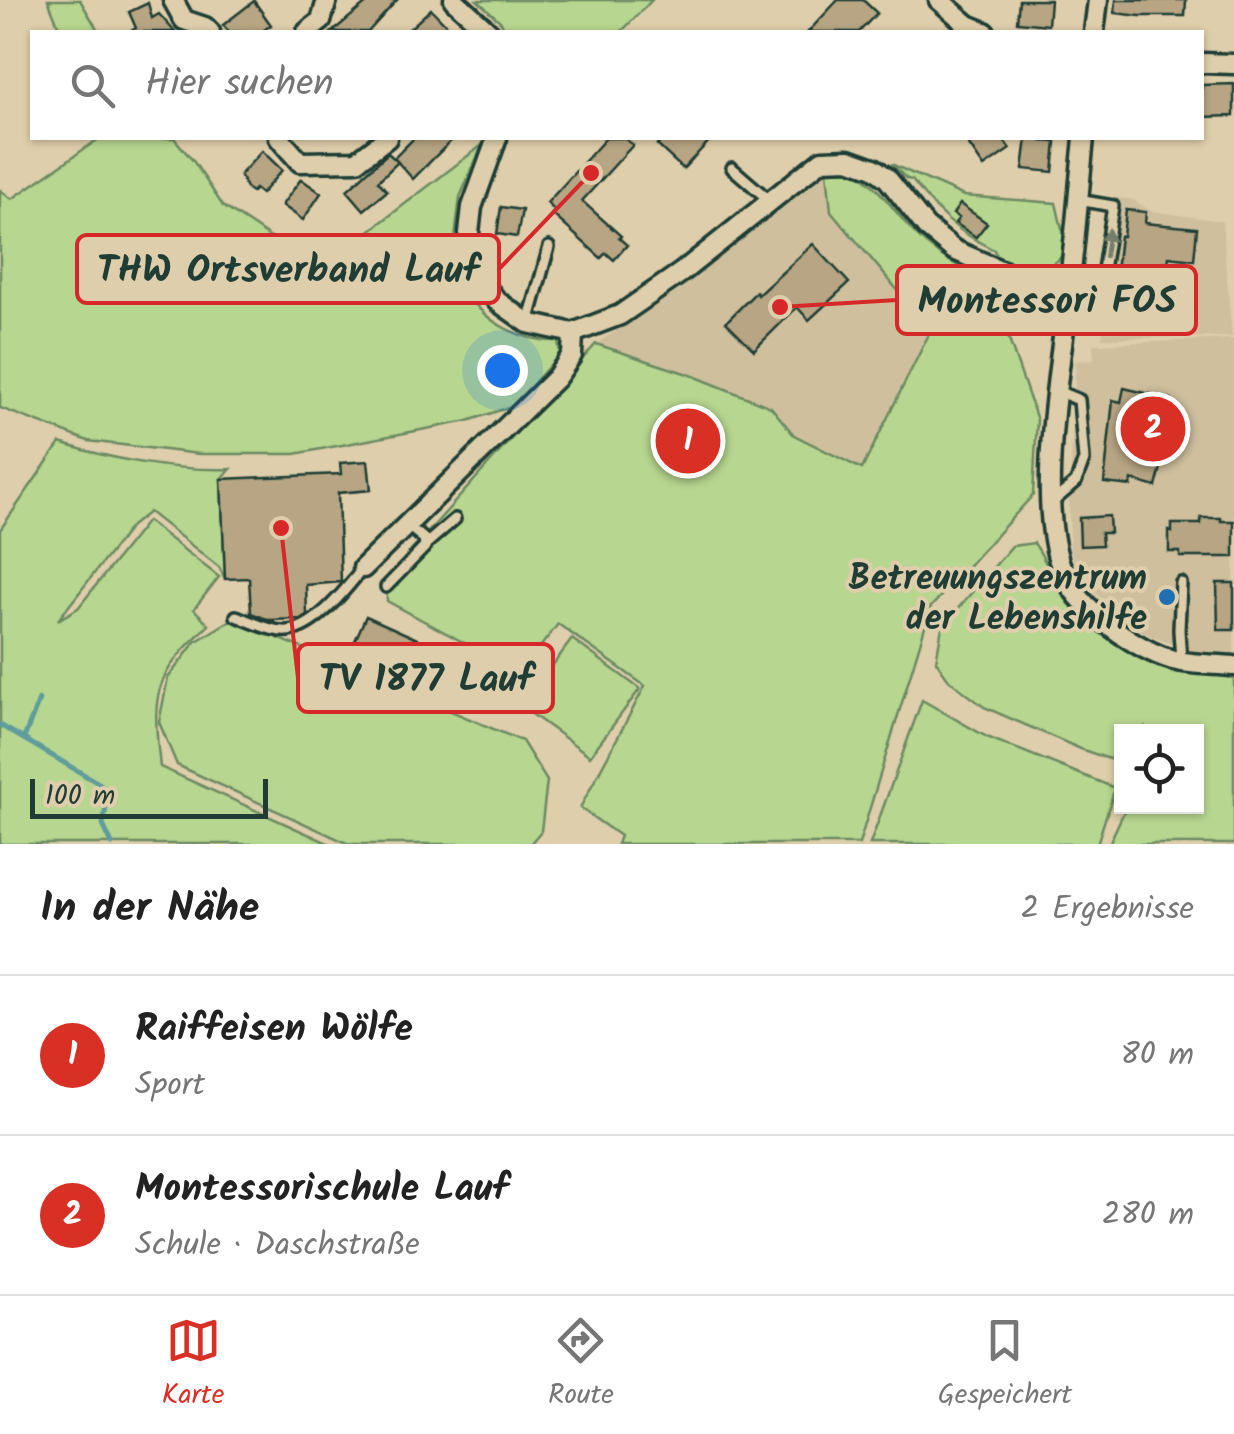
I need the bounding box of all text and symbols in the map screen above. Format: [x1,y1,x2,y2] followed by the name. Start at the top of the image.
[30,30,1204,140] search box
[145,55,334,115] text: Hier suchen
[65,58,120,113] icon: search
[1100,227,1116,258] one-way arrow
[77,235,499,303] callout: THW Ortsverband Lauf
[97,242,483,302] text: THW Ortsverband Lauf
[897,266,1196,334] callout: Montessori FOS
[918,273,1177,333] text: Montessori FOS
[477,345,528,396] your location
[1120,392,1186,466] pin: 2
[656,404,720,478] pin: 1
[849,552,1147,648] place label: Betreuungszentrum der Lebenshilfe
[1156,586,1178,608] marker: Betreuungszentrum der Lebenshilfe
[298,644,553,712] callout: TV 1877 Lauf
[318,651,537,711] text: TV 1877 Lauf
[1114,724,1204,814] map controls
[1114,724,1204,814] button: locate
[30,774,268,818] scale bar
[45,774,115,819] text: 100 m
[40,876,259,943] text: In der Nähe
[1021,884,1194,935] text: 2 Ergebnisse
[135,1000,413,1060] text: Raiffeisen Wölfe
[68,1030,77,1081] text: 1
[1120,1030,1194,1081] text: 80 m
[135,1060,205,1111] text: Sport
[135,1160,509,1220] text: Montessorischule Lauf
[63,1190,82,1241] text: 2
[1102,1190,1194,1241] text: 280 m
[135,1220,420,1271] text: Schule · Daschstraße
[162,1313,224,1418] tab: Karte
[548,1313,614,1418] tab: Route
[938,1313,1072,1418] tab: Gespeichert

